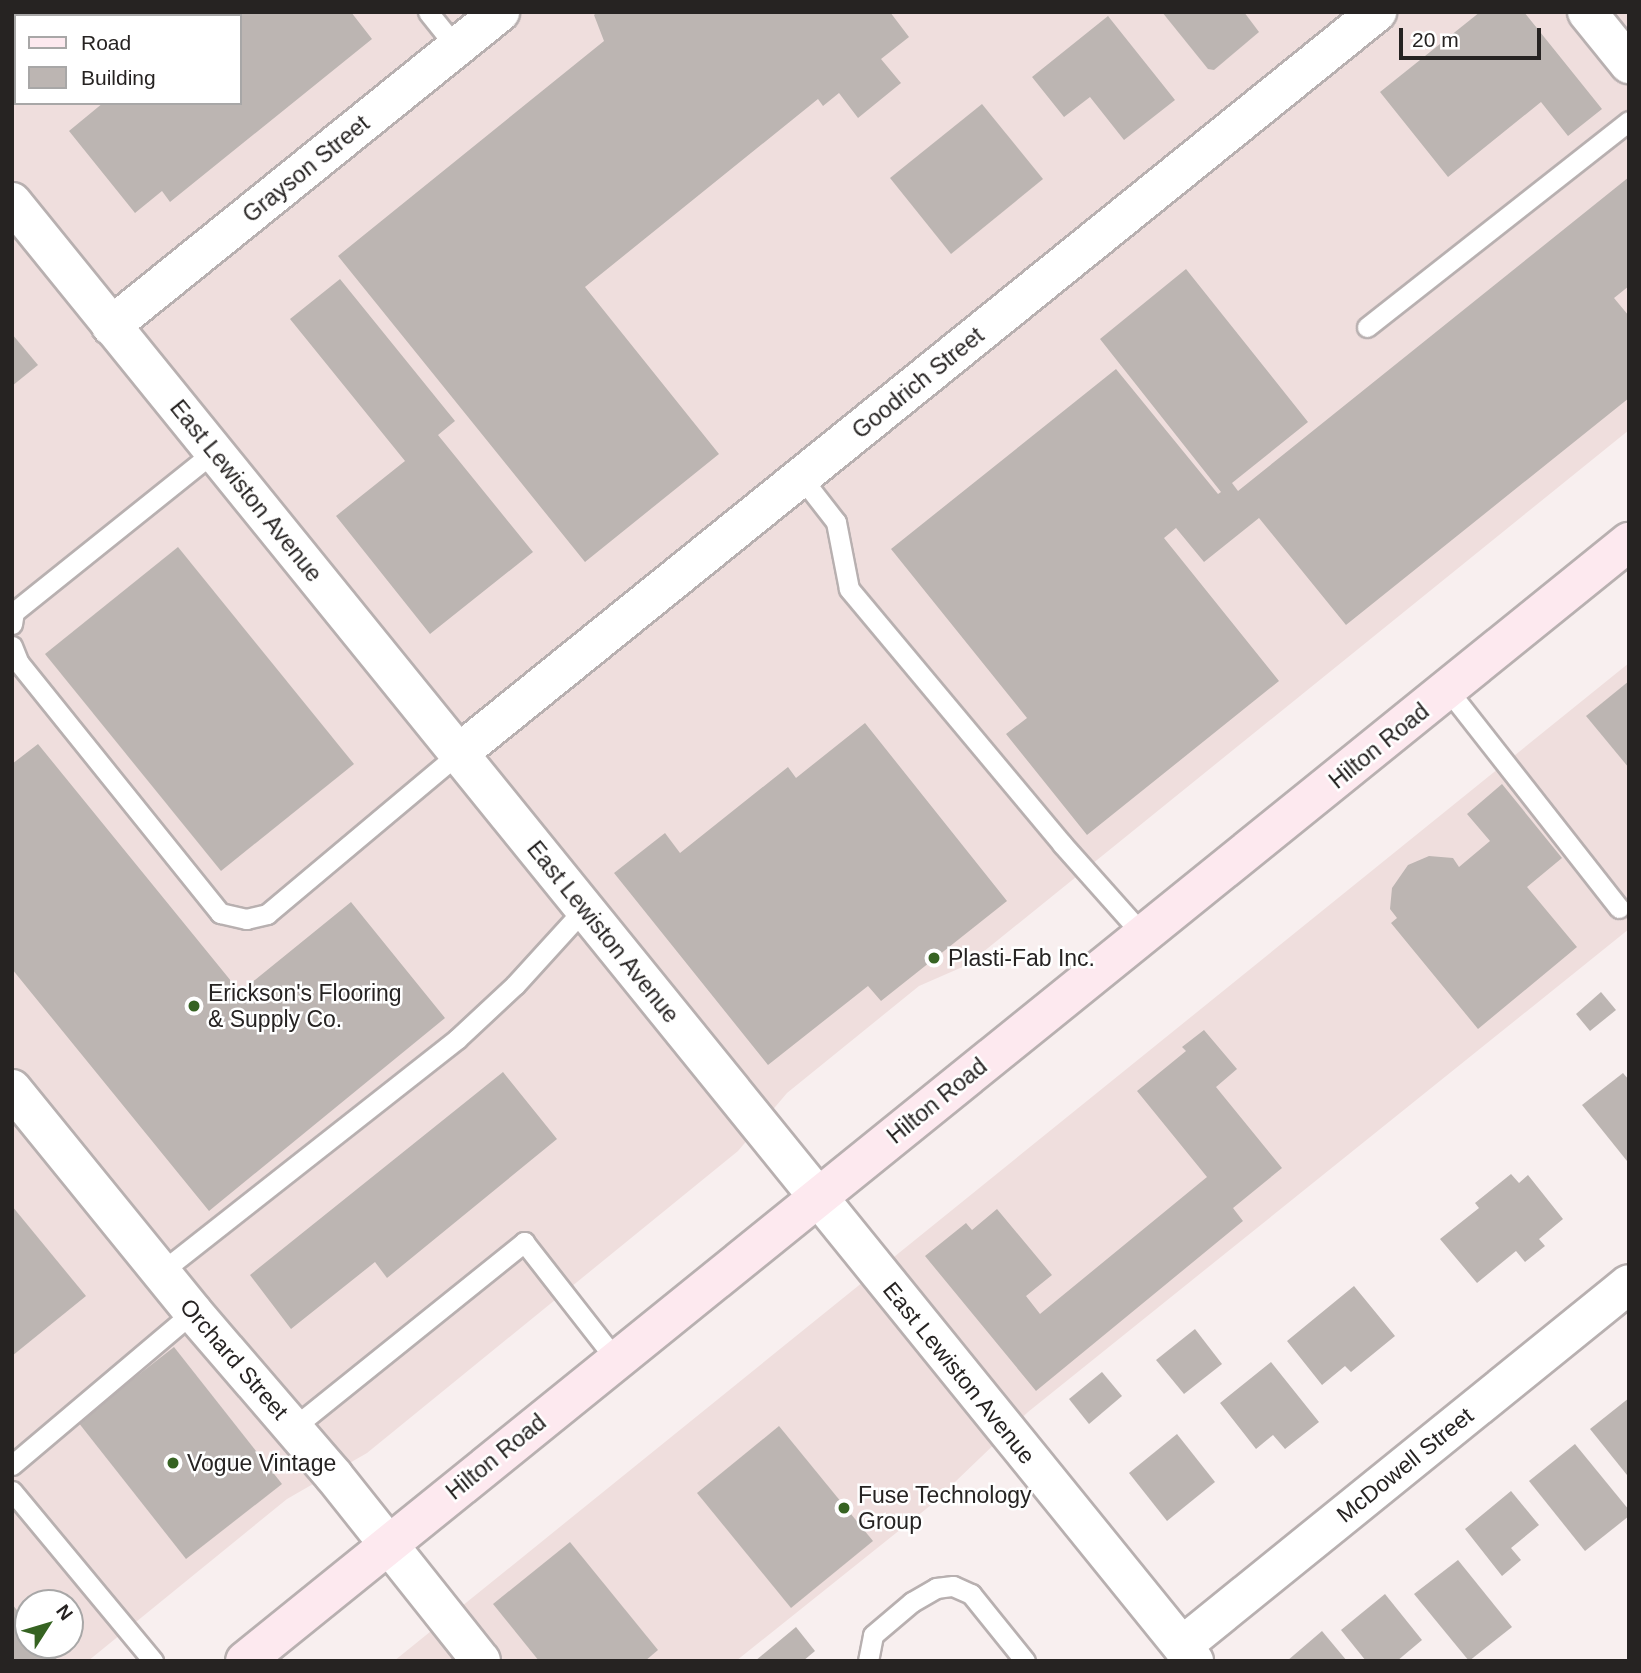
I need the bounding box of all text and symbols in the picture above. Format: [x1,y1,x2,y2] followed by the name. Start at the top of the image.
[14,14,242,105] legend
[1403,14,1545,58] scale bar
[1412,28,1459,51] text: 20 m
[81,31,131,54] text: Road
[81,66,156,89] text: Building
[237,110,375,228] street label: Grayson Street
[847,322,989,444] street label: Goodrich Street
[164,394,328,588] street label: East Lewiston Avenue
[1324,697,1434,795] street label: Hilton Road
[521,835,685,1029] street label: East Lewiston Avenue
[948,944,1095,972] place label: Plasti-Fab Inc.
[926,950,942,966] marker: Plasti-Fab Inc.
[208,979,402,1033] place label: Erickson's Flooring & Supply Co.
[186,998,202,1014] marker: Erickson's Flooring & Supply Co.
[882,1052,992,1150] street label: Hilton Road
[877,1276,1041,1470] street label: East Lewiston Avenue
[174,1293,294,1425] street label: Orchard Street
[1331,1402,1479,1528] street label: McDowell Street
[441,1408,551,1506] street label: Hilton Road
[187,1449,336,1477] place label: Vogue Vintage
[165,1455,181,1471] marker: Vogue Vintage
[858,1481,1032,1535] place label: Fuse Technology Group
[836,1500,852,1516] marker: Fuse Technology Group
[14,1589,84,1659] north arrow
[52,1600,77,1624] text: N

